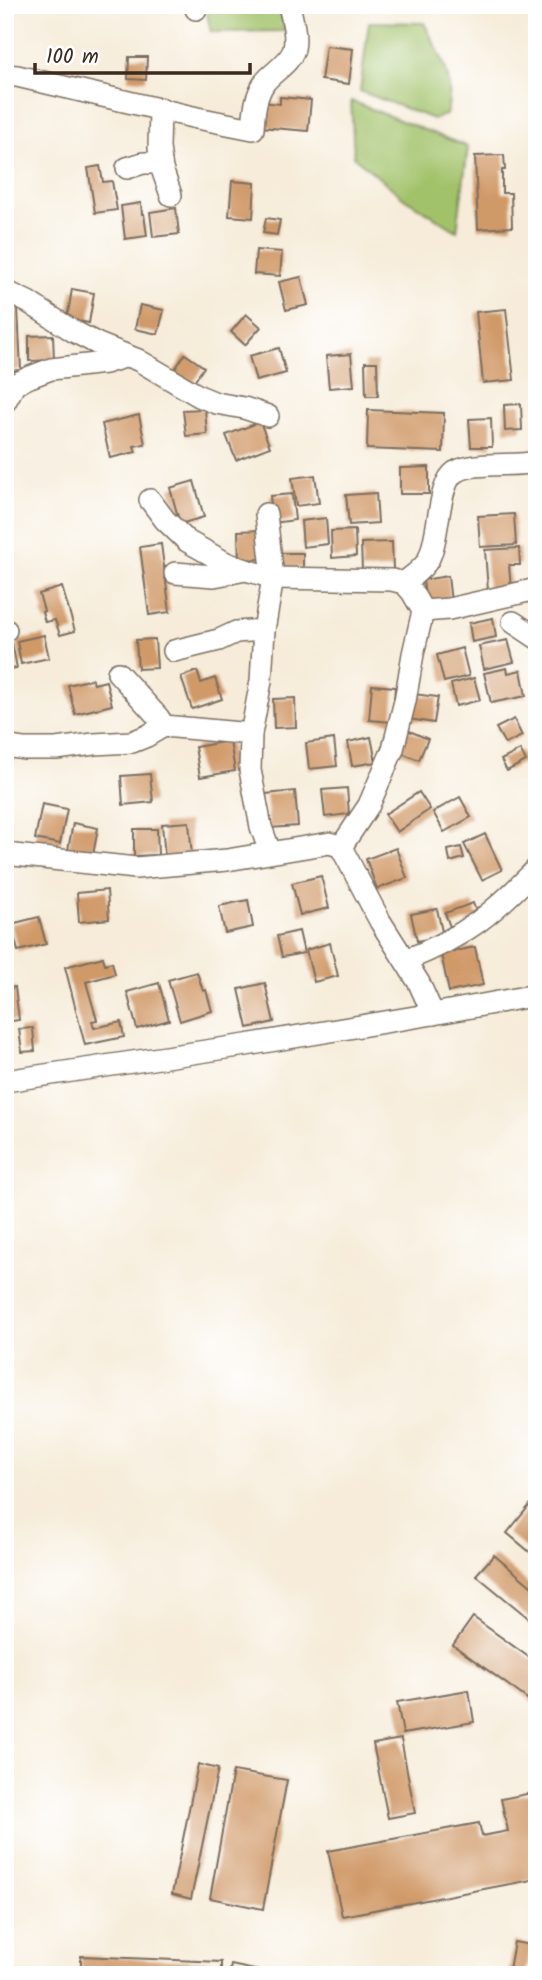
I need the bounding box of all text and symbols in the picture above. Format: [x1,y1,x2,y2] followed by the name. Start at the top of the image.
[35,32,250,76] scale bar
[46,41,99,74] text: 100 m

